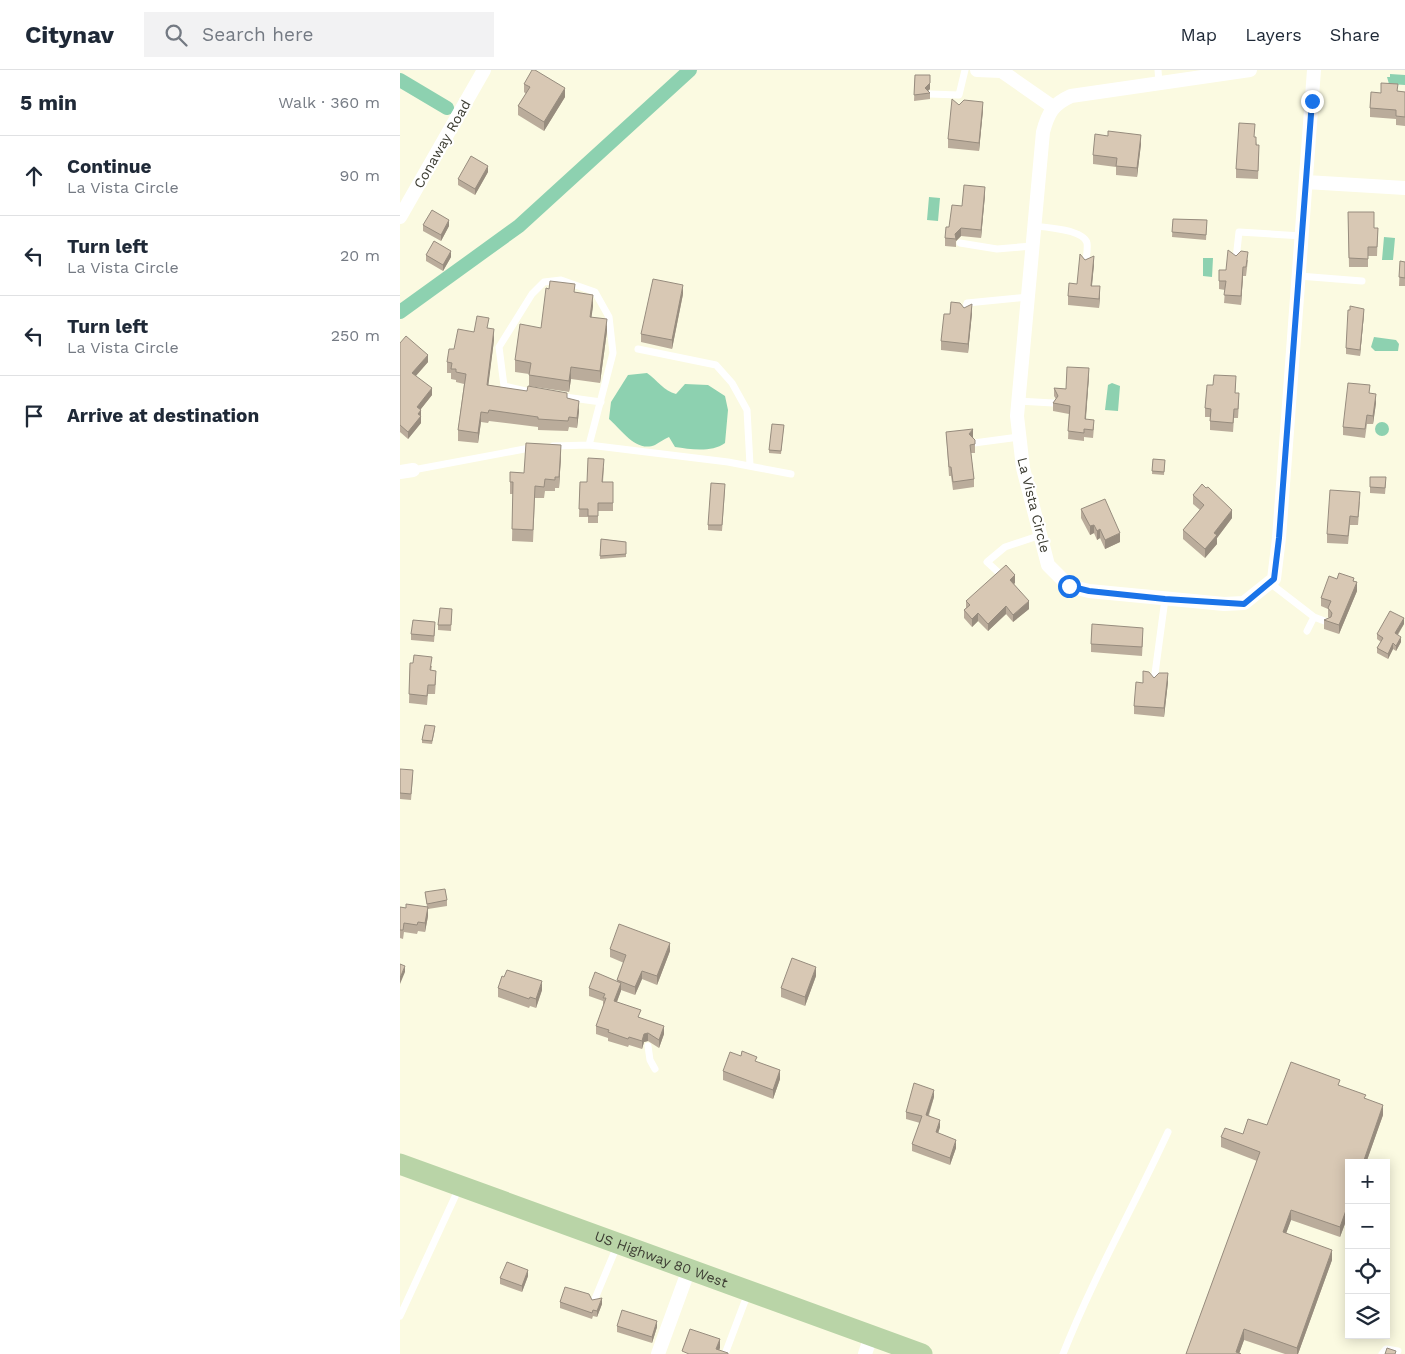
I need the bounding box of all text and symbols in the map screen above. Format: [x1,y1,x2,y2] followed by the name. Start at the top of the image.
[144,12,494,57] search box
[25,21,114,49] text: Citynav
[162,21,190,49] icon: search
[202,23,313,46] text: Search here
[1180,24,1217,45] text: Map
[1245,24,1302,45] text: Layers
[1330,24,1380,45] text: Share
[20,90,77,115] text: 5 min
[1301,90,1324,113] route end
[278,93,380,112] text: Walk · 360 m
[410,97,474,191] street label: Conaway Road
[67,155,151,178] text: Continue
[20,162,48,190] icon: ahead
[339,166,380,185] text: 90 m
[67,178,179,197] text: La Vista Circle
[67,235,148,258] text: Turn left
[20,242,48,270] icon: left
[340,246,380,265] text: 20 m
[67,258,179,277] text: La Vista Circle
[67,315,148,338] text: Turn left
[20,322,48,350] icon: left
[331,326,380,345] text: 250 m
[67,338,179,357] text: La Vista Circle
[20,402,48,430] icon: arrive
[67,404,259,427] text: Arrive at destination
[1014,456,1054,554] street label: La Vista Circle
[1058,575,1081,598] route start
[1345,1159,1390,1339] map controls
[1345,1159,1390,1204] button: +
[1345,1204,1390,1249] button: −
[592,1228,730,1291] street label: US Highway 80 West
[1345,1249,1390,1294] button: locate
[1345,1294,1390,1339] button: layers

